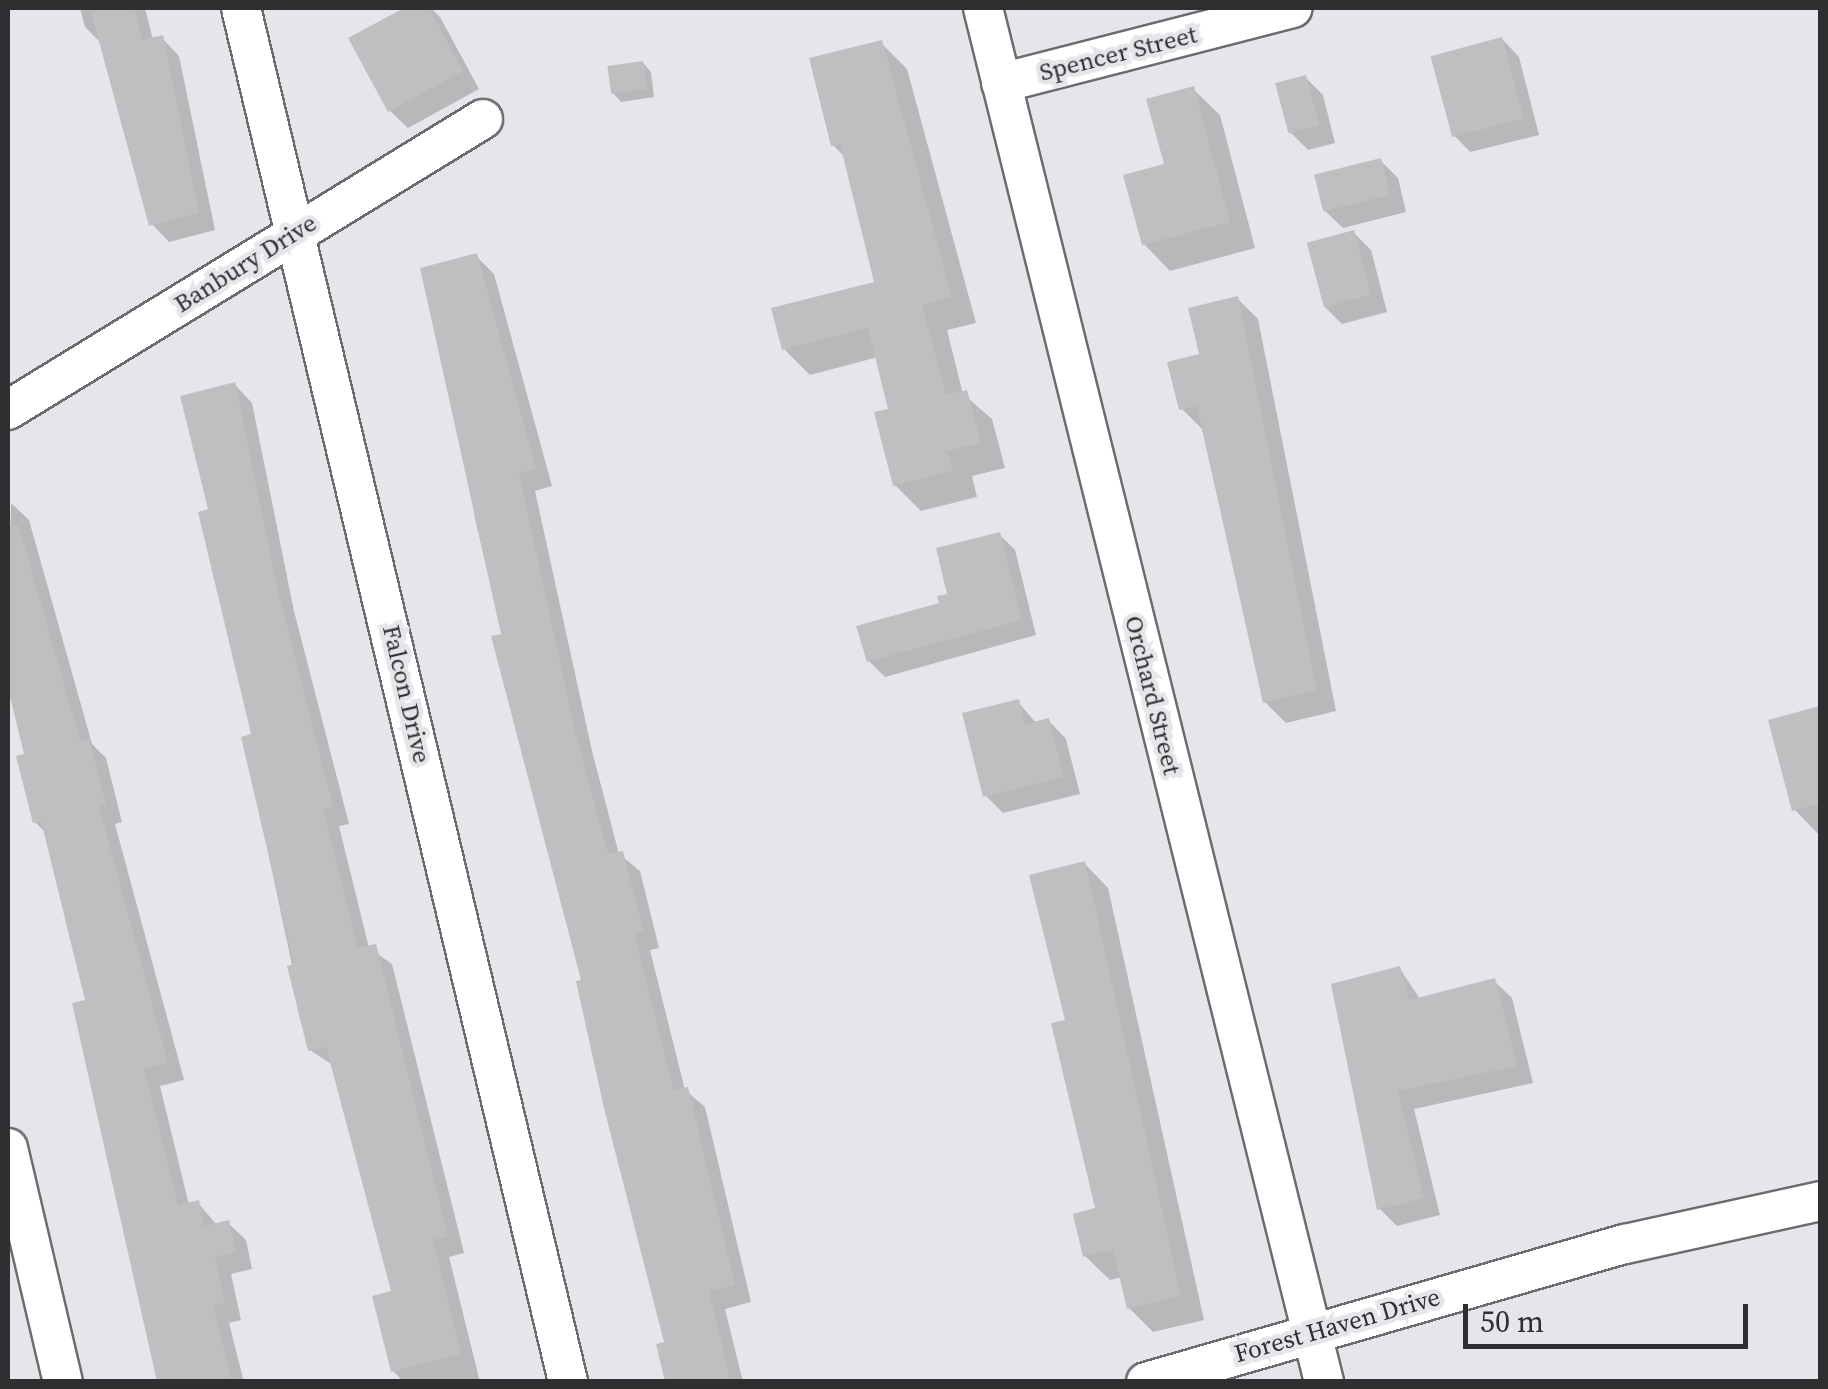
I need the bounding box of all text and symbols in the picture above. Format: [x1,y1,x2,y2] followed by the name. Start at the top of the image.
[1036,19,1200,87] street label: Spencer Street
[168,207,322,319] street label: Banbury Drive
[1119,613,1187,777] street label: Orchard Street
[377,622,437,766] street label: Falcon Drive
[1231,1281,1443,1369] street label: Forest Haven Drive
[1468,1284,1753,1346] scale bar
[1480,1301,1544,1342] text: 50 m

